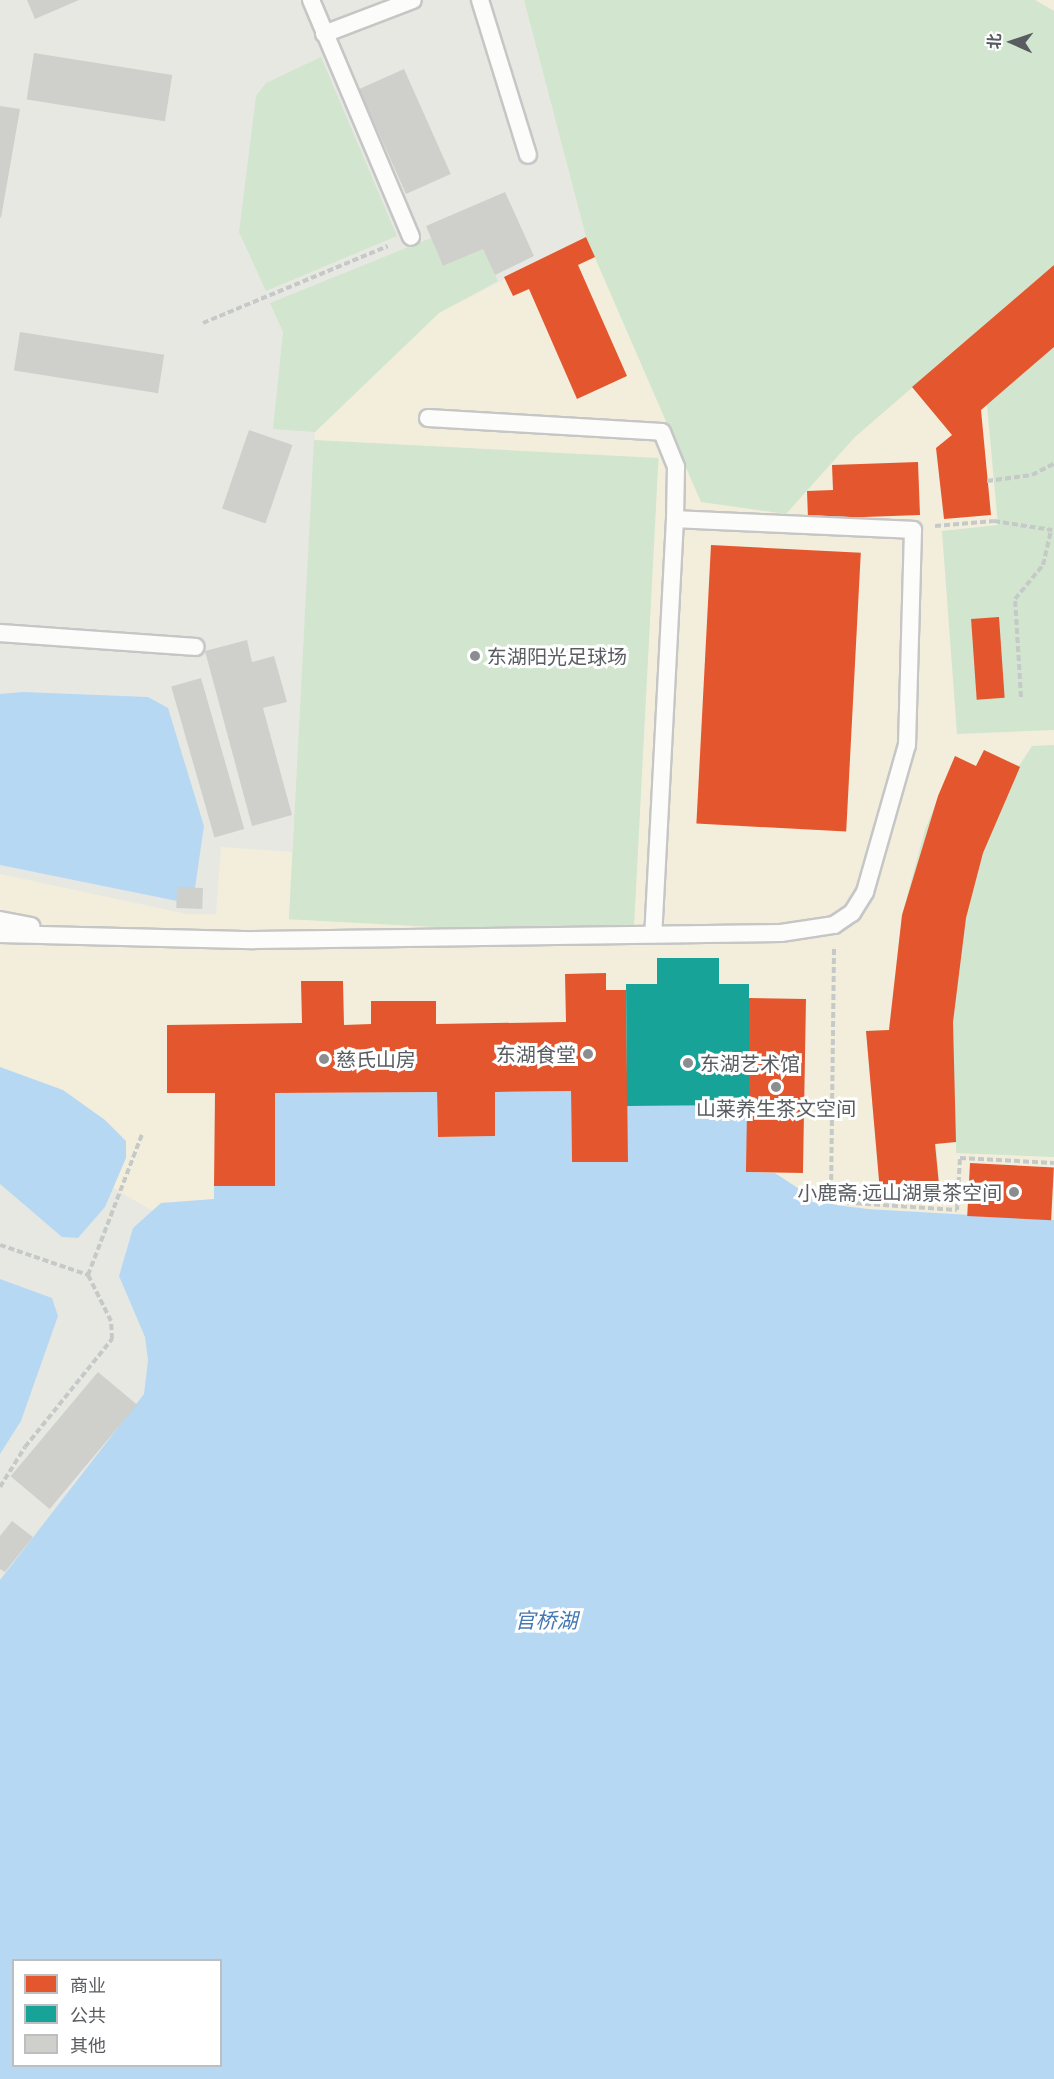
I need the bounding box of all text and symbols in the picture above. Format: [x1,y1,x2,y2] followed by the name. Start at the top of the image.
[982,12,1042,72] north arrow
[984,33,1003,50] text: 北
[487,644,627,668] place label: 东湖阳光足球场
[468,649,482,663] marker: 东湖阳光足球场
[496,1042,576,1066] place label: 东湖食堂
[336,1047,416,1071] place label: 慈氏山房
[581,1047,595,1061] marker: 东湖食堂
[700,1051,800,1075] place label: 东湖艺术馆
[317,1052,331,1066] marker: 慈氏山房
[681,1056,695,1070] marker: 东湖艺术馆
[769,1080,783,1094] marker: 山莱养生茶文空间
[696,1096,856,1120] place label: 山莱养生茶文空间
[797,1180,1002,1204] place label: 小鹿斋·远山湖景茶空间
[1007,1185,1021,1199] marker: 小鹿斋·远山湖景茶空间
[515,1607,577,1633] water label: 官桥湖
[12,1959,222,2067] legend
[70,1974,106,1996] text: 商业
[70,2004,106,2026] text: 公共
[70,2034,106,2056] text: 其他

